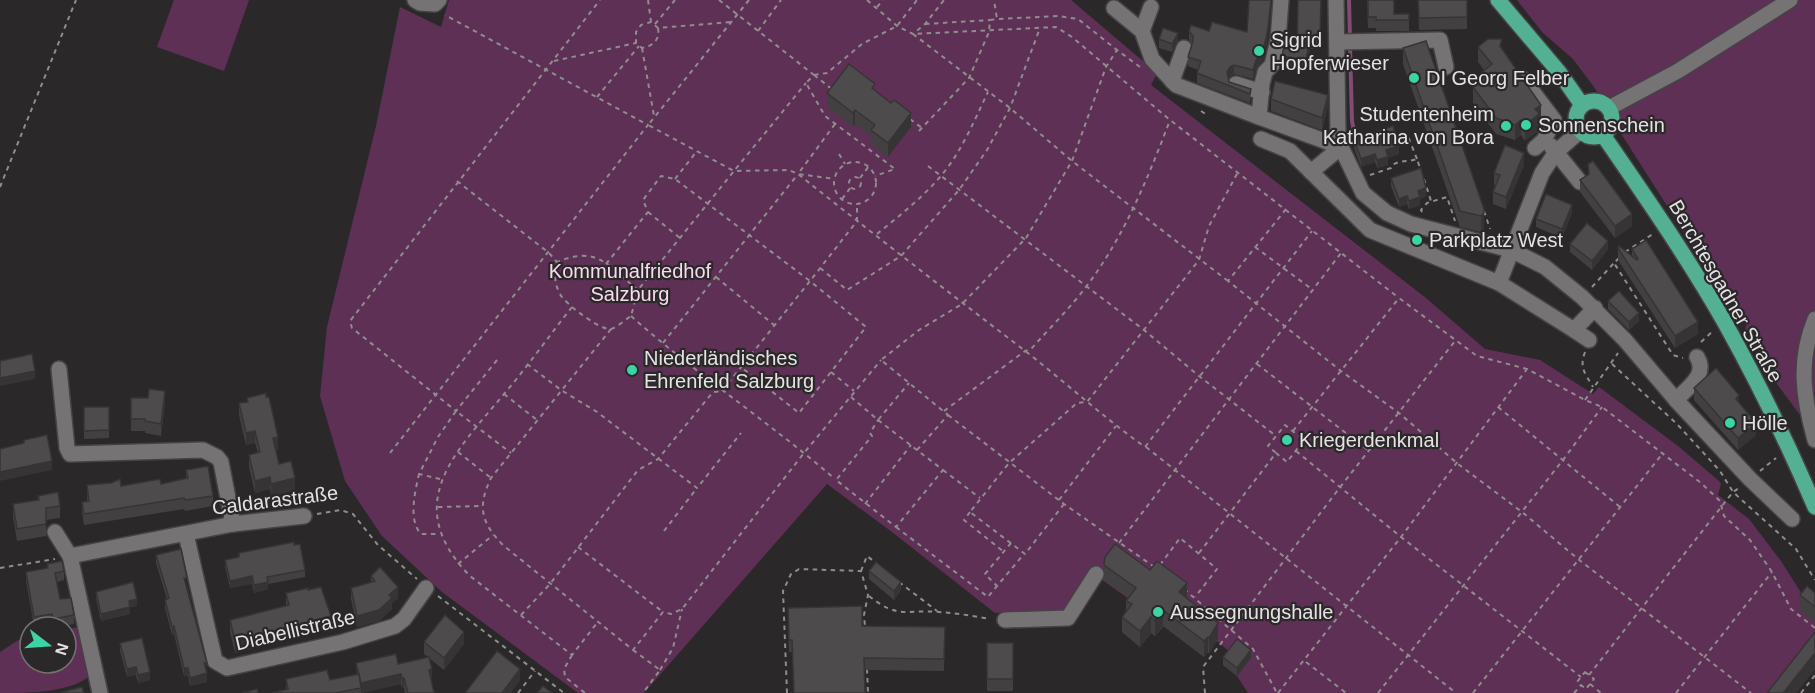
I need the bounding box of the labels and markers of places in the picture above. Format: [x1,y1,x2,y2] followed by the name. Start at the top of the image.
[1271,29,1389,74] place label: Sigrid Hopferwieser
[1252,44,1266,58] marker: Sigrid Hopferwieser
[1426,67,1570,89] place label: DI Georg Felber
[1407,71,1421,85] marker: DI Georg Felber
[1323,103,1495,148] place label: Studentenheim Katharina von Bora
[1538,114,1665,136] place label: Sonnenschein
[1519,118,1533,132] marker: Sonnenschein
[1499,119,1513,133] marker: Studentenheim Katharina von Bora
[1429,229,1564,251] place label: Parkplatz West
[1410,233,1424,247] marker: Parkplatz West
[644,347,814,392] place label: Niederländisches Ehrenfeld Salzburg
[625,363,639,377] marker: Niederländisches Ehrenfeld Salzburg
[1742,412,1788,434] place label: Hölle
[1723,416,1737,430] marker: Hölle
[1299,429,1439,451] place label: Kriegerdenkmal
[1280,433,1294,447] marker: Kriegerdenkmal
[1170,601,1333,623] place label: Aussegnungshalle
[1151,605,1165,619] marker: Aussegnungshalle

